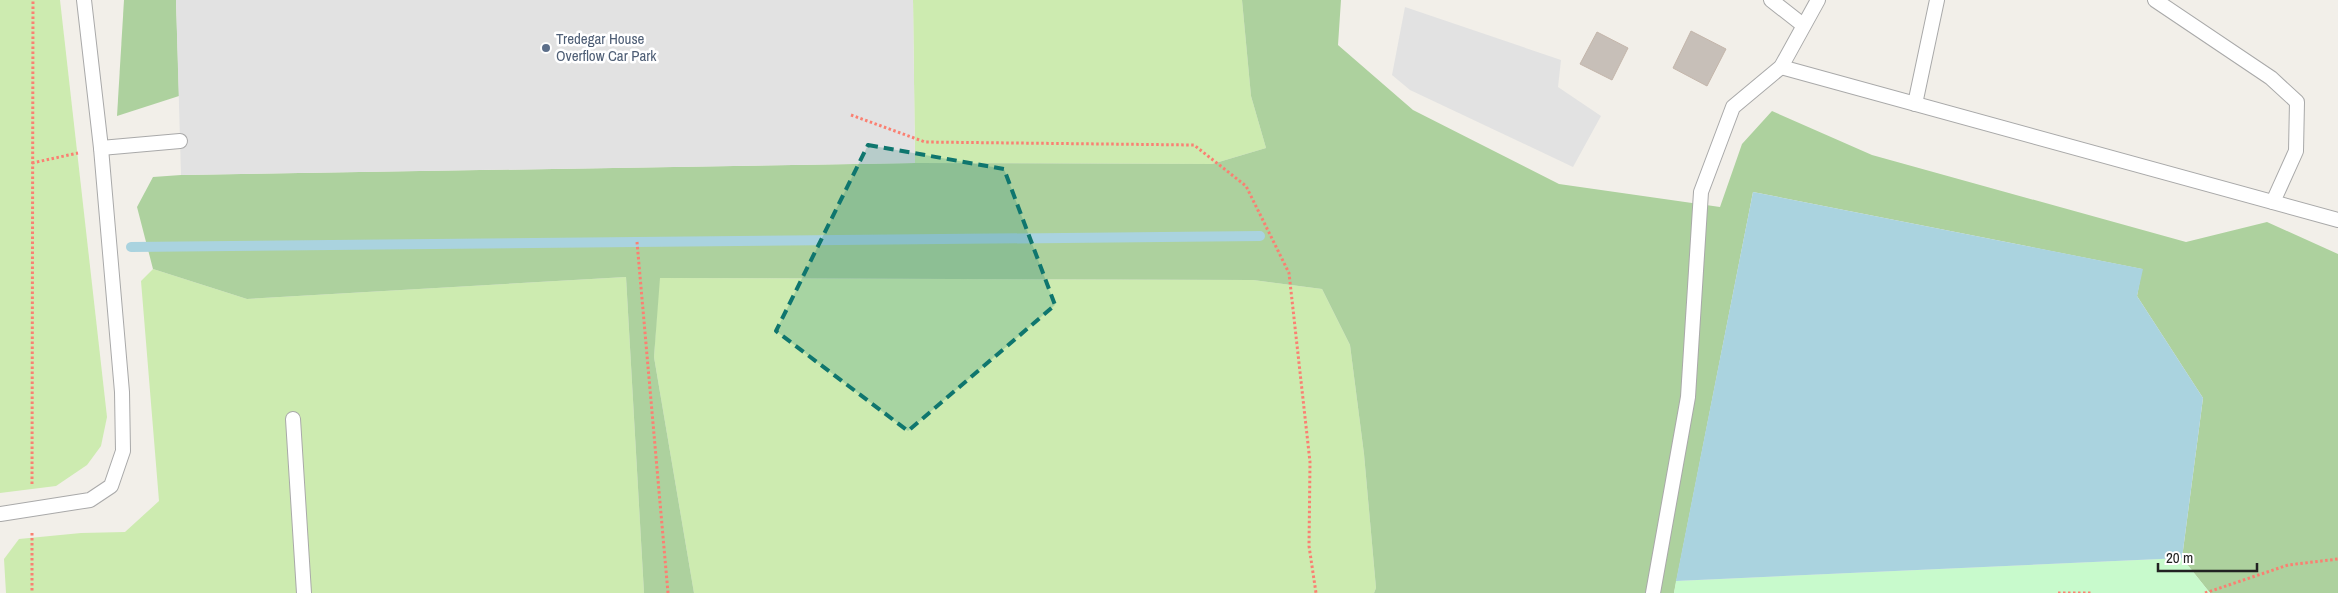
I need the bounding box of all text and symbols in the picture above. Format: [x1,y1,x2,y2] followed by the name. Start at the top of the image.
[556,28,657,66] place label: Tredegar House Overflow Car Park
[540,42,552,54] marker: Tredegar House Overflow Car Park
[2158,540,2257,572] scale bar
[2166,547,2193,568] text: 20 m

